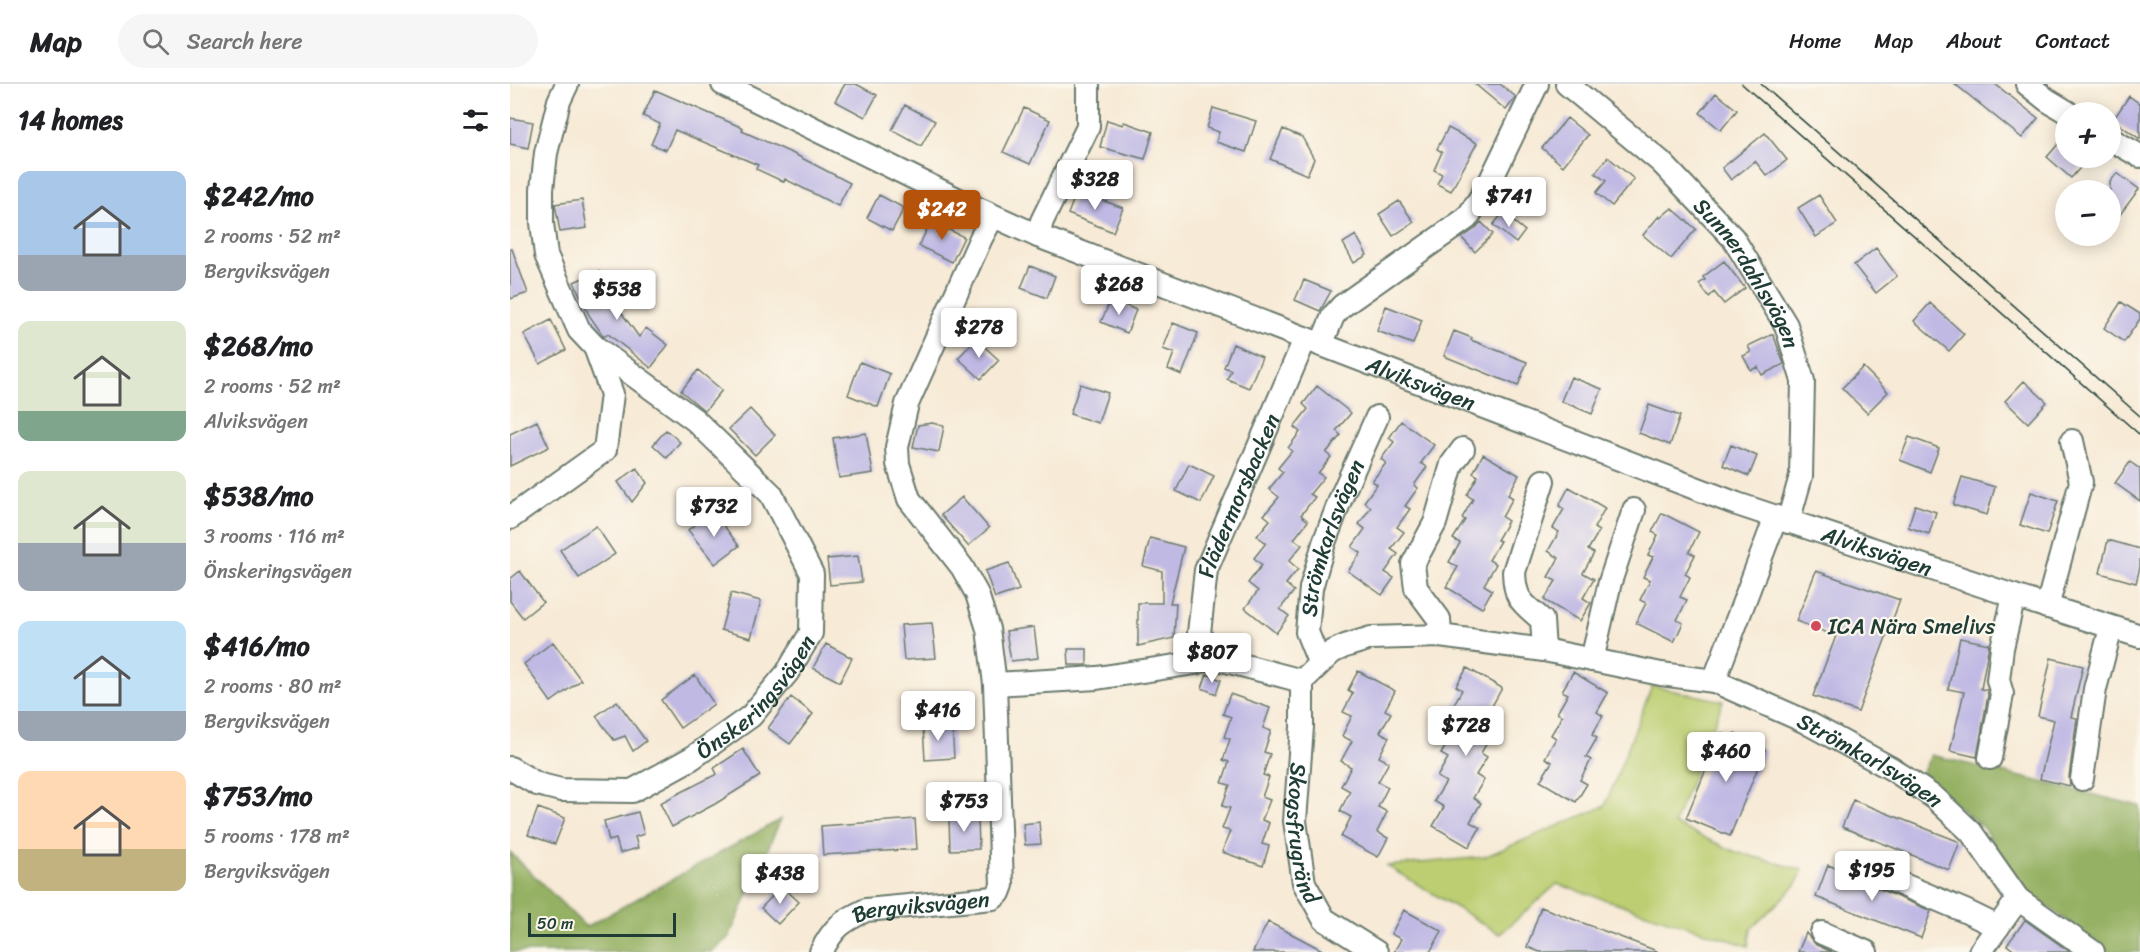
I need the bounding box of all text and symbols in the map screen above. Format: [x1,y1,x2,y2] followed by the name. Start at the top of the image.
[118,14,538,68] search box
[30,17,82,66] text: Map
[187,22,303,61] text: Search here
[1789,22,1841,60] text: Home
[1874,22,1913,60] text: Map
[1946,22,2003,60] text: About
[2036,22,2110,60] text: Contact
[139,25,172,58] icon: search
[18,97,123,143] text: 14 homes
[2055,102,2121,246] map controls
[2055,102,2121,168] button: +
[459,104,492,137] icon: filters
[1059,160,1131,211] pin: $328
[1071,162,1119,197] text: $328
[204,173,314,219] text: $242/mo
[1473,177,1545,228] pin: $741
[1486,179,1532,214] text: $741
[2055,180,2121,246] button: −
[1684,188,1811,353] street label: Sunnerdahlsvägen
[906,190,978,241] pin: $242
[917,192,967,227] text: $242
[66,195,138,267] icon: home
[204,219,341,254] text: 2 rooms · 52 m²
[204,254,330,289] text: Bergviksvägen
[1083,265,1155,316] pin: $268
[1095,267,1143,302] text: $268
[581,270,653,321] pin: $538
[593,272,641,307] text: $538
[943,308,1015,359] pin: $278
[955,310,1003,345] text: $278
[204,323,313,369] text: $268/mo
[1360,344,1481,422] street label: Alviksvägen
[66,345,138,417] icon: home
[204,369,341,404] text: 2 rooms · 52 m²
[204,404,308,439] text: Alviksvägen
[1186,407,1291,580] street label: Flädermorsbacken
[1289,453,1376,618] street label: Strömkarlsvägen
[204,473,313,519] text: $538/mo
[678,487,750,538] pin: $732
[690,489,738,524] text: $732
[66,495,138,567] icon: home
[1816,514,1937,588] street label: Alviksvägen
[204,519,345,554] text: 3 rooms · 116 m²
[204,554,352,589] text: Önskeringsvägen
[1827,607,1996,646] place label: ICA Nära Smelivs
[1809,619,1823,633] marker: ICA Nära Smelivs
[204,623,310,669] text: $416/mo
[687,627,826,770] street label: Önskeringsvägen
[1176,633,1248,684] pin: $807
[1187,635,1237,670] text: $807
[66,645,138,717] icon: home
[204,669,342,704] text: 2 rooms · 80 m²
[902,691,974,742] pin: $416
[915,693,961,728] text: $416
[1790,702,1953,817] street label: Strömkarlsvägen
[204,704,330,739] text: Bergviksvägen
[1430,706,1502,757] pin: $728
[1442,708,1490,743] text: $728
[1690,732,1762,783] pin: $460
[1701,734,1751,769] text: $460
[1275,761,1332,912] street label: Skogsfrugränd
[204,773,313,819] text: $753/mo
[928,782,1000,833] pin: $753
[940,784,988,819] text: $753
[66,795,138,867] icon: home
[204,819,350,854] text: 5 rooms · 178 m²
[1836,851,1908,902] pin: $195
[1849,853,1895,888] text: $195
[204,854,330,889] text: Bergviksvägen
[744,854,816,905] pin: $438
[756,856,805,891] text: $438
[844,879,991,934] street label: Bergviksvägen
[537,909,573,938] text: 50 m
[528,910,676,938] scale bar

